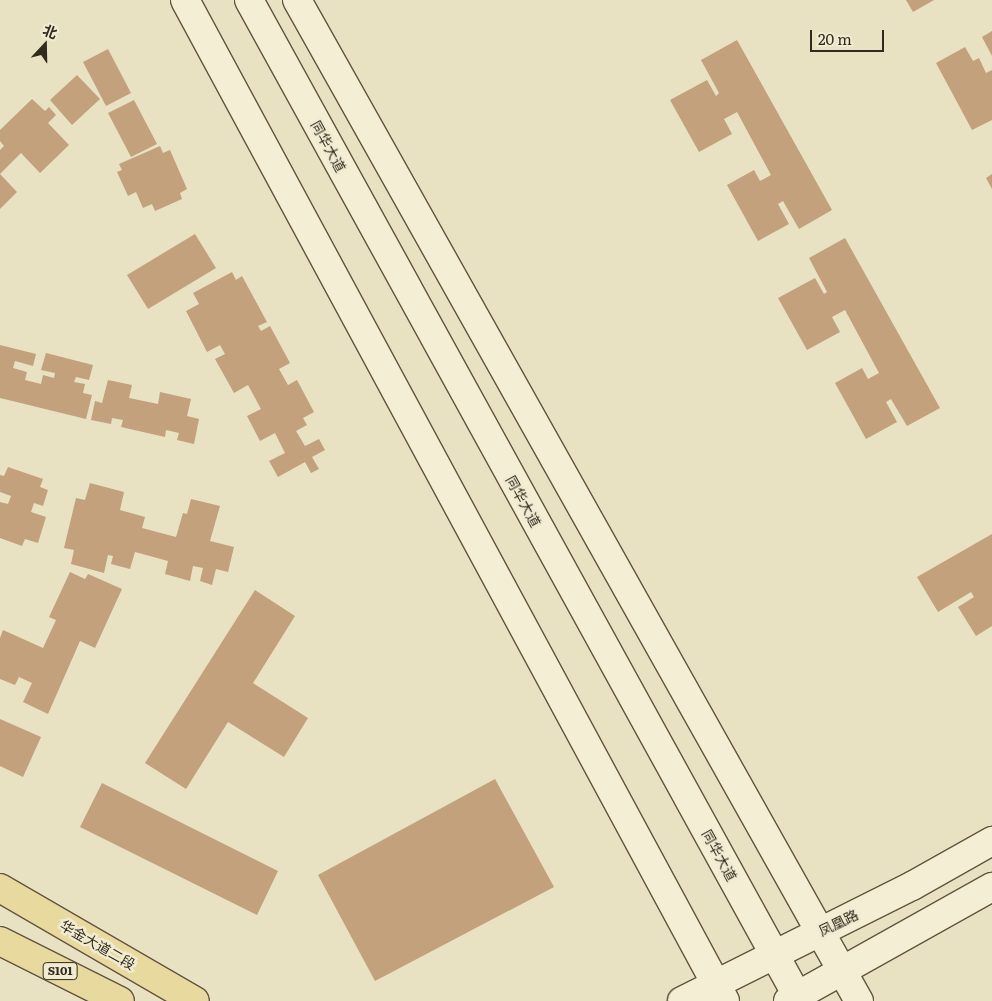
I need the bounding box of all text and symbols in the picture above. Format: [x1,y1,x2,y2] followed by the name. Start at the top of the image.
[40,19,60,43] text: 北
[20,20,70,70] north arrow
[812,20,886,52] scale bar
[818,27,852,50] text: 20 m
[308,117,350,175] street label: 同华大道
[503,472,545,530] street label: 同华大道
[699,826,741,884] street label: 同华大道
[815,905,861,939] street label: 凤凰路
[57,916,139,972] street label: 华金大道二段
[42,961,78,980] road number: S101

